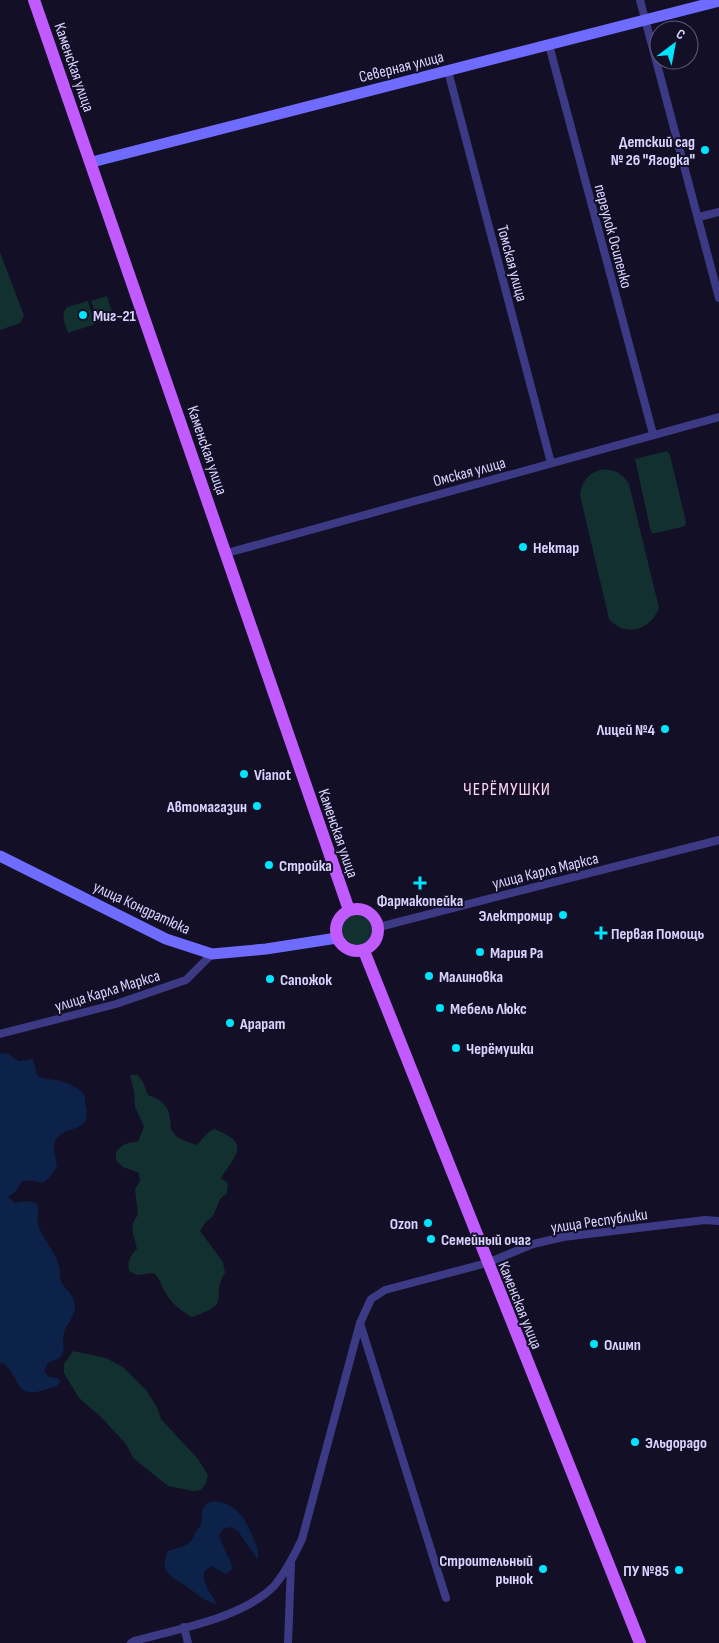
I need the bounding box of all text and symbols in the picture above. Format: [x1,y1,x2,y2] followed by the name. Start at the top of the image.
[649,20,699,70] north arrow
[49,21,98,114] street label: Каменская улица
[673,25,688,44] text: С
[357,48,446,87] street label: Северная улица
[611,133,695,170] place label: Детский сад № 26 "Ягодка"
[699,144,711,156] marker: Детский сад № 26 "Ягодка"
[590,182,636,290] street label: переулок Осипенко
[492,223,531,304] street label: Томская улица
[93,307,137,326] place label: Миг-21
[77,309,89,321] marker: Миг-21
[182,404,231,497] street label: Каменская улица
[431,454,508,491] street label: Омская улица
[533,539,579,558] place label: Нектар
[517,541,529,553] marker: Нектар
[596,721,656,740] place label: Лицей №4
[659,723,671,735] marker: Лицей №4
[254,766,291,785] place label: Vianot
[238,768,250,780] marker: Vianot
[463,779,551,800] district label: ЧЕРЁМУШКИ
[313,787,362,880] street label: Каменская улица
[166,798,247,817] place label: Автомагазин
[251,800,263,812] marker: Автомагазин
[490,849,600,894] street label: улица Карла Маркса
[279,857,332,876] place label: Стройка
[263,859,275,871] marker: Стройка
[414,877,426,889] marker: Фармакопейка
[90,878,193,939] street label: улица Кондратюка
[377,892,463,911] place label: Фармакопейка
[479,907,553,926] place label: Электромир
[557,909,569,921] marker: Электромир
[611,925,705,944] place label: Первая Помощь
[595,927,607,939] marker: Первая Помощь
[490,944,543,963] place label: Мария Ра
[474,946,486,958] marker: Мария Ра
[53,966,162,1016] street label: улица Карла Маркса
[439,968,503,987] place label: Малиновка
[423,970,435,982] marker: Малиновка
[280,971,332,990] place label: Сапожок
[264,973,276,985] marker: Сапожок
[450,1000,527,1019] place label: Мебель Люкс
[434,1002,446,1014] marker: Мебель Люкс
[239,1015,285,1034] place label: Арарат
[224,1017,236,1029] marker: Арарат
[466,1040,534,1059] place label: Черёмушки
[450,1042,462,1054] marker: Черёмушки
[549,1205,649,1238] street label: улица Республики
[390,1215,418,1234] place label: Ozon
[422,1217,434,1229] marker: Ozon
[441,1231,531,1250] place label: Семейный очаг
[425,1233,437,1245] marker: Семейный очаг
[493,1259,546,1352] street label: Каменская улица
[604,1336,641,1355] place label: Олимп
[588,1338,600,1350] marker: Олимп
[645,1434,707,1453] place label: Эльдорадо
[629,1436,641,1448] marker: Эльдорадо
[439,1552,533,1589] place label: Строительный рынок
[623,1562,669,1581] place label: ПУ №85
[537,1563,549,1575] marker: Строительный рынок
[673,1564,685,1576] marker: ПУ №85

